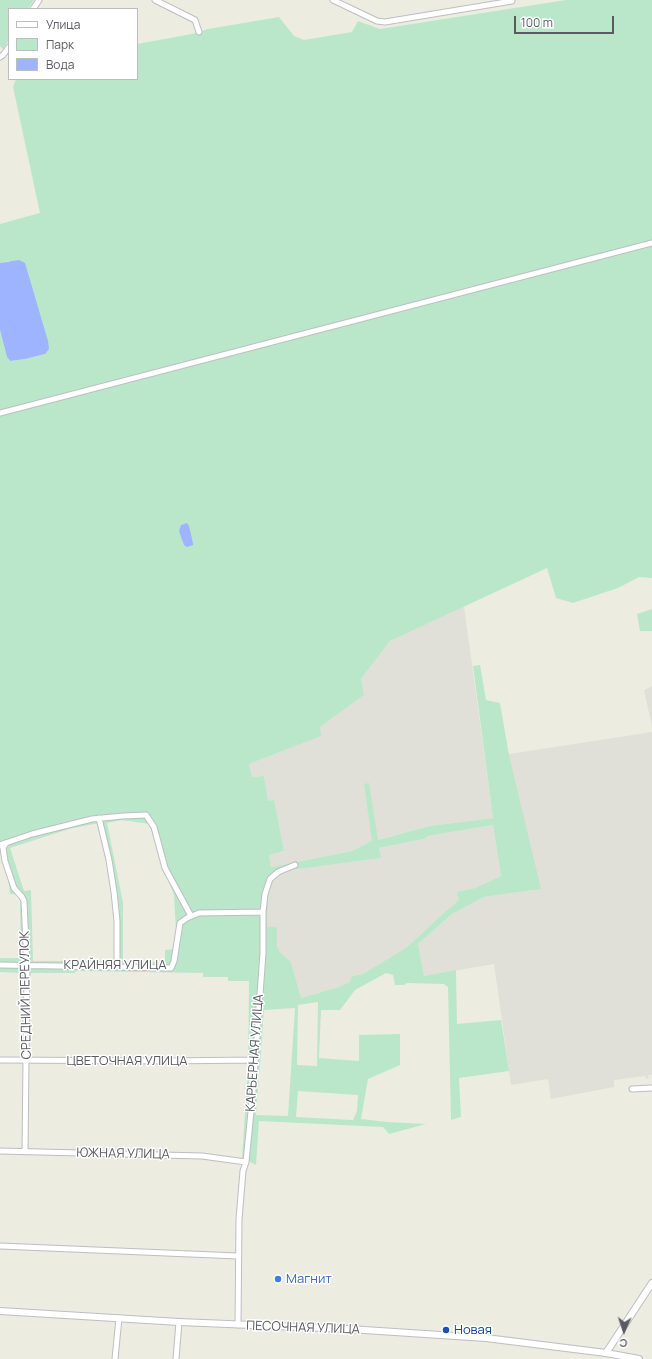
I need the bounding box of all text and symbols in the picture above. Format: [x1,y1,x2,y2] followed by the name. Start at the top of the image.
[8,8,138,80] legend
[516,8,616,34] scale bar
[521,14,553,31] text: 100 m
[46,16,80,33] text: Улица
[46,36,74,53] text: Парк
[46,56,74,73] text: Вода
[17,931,35,1059] street label: СРЕДНИЙ ПЕРЕУЛОК
[63,957,167,973] street label: КРАЙНЯЯ УЛИЦА
[243,994,267,1112] street label: КАРЬЕРНАЯ УЛИЦА
[67,1053,187,1069] street label: ЦВЕТОЧНАЯ УЛИЦА
[76,1145,170,1163] street label: ЮЖНАЯ УЛИЦА
[286,1271,332,1287] place label: Магнит
[273,1274,283,1284] marker: Магнит
[604,1311,644,1351] north arrow
[246,1318,360,1338] street label: ПЕСОЧНАЯ УЛИЦА
[454,1322,492,1338] place label: Новая
[441,1325,451,1335] marker: Новая
[619,1336,628,1351] text: С

